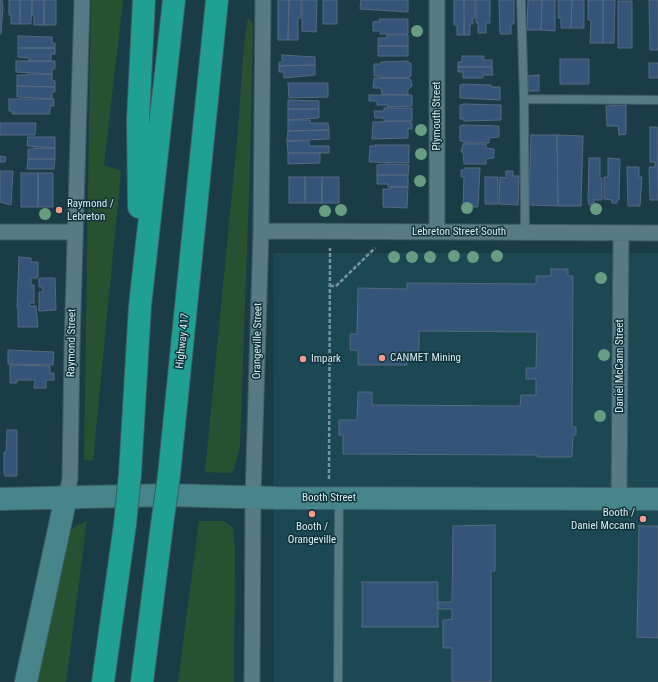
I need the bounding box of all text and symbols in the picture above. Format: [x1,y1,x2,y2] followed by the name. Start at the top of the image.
[430,81,444,151] street label: Plymouth Street
[67,197,114,223] place label: Raymond / Lebreton
[54,205,64,215] marker: Raymond / Lebreton
[412,225,506,239] street label: Lebreton Street South
[251,303,265,379] street label: Orangeville Street
[65,309,79,377] street label: Raymond Street
[174,313,192,369] street label: Highway 417
[613,319,627,413] street label: Daniel McCann Street
[390,351,461,365] place label: CANMET Mining
[311,352,341,366] place label: Impark
[377,353,387,363] marker: CANMET Mining
[298,354,308,364] marker: Impark
[302,491,356,505] street label: Booth Street
[571,506,635,532] place label: Booth / Daniel Mccann
[307,509,317,519] marker: Booth / Orangeville
[638,514,648,524] marker: Booth / Daniel Mccann
[288,520,336,546] place label: Booth / Orangeville

